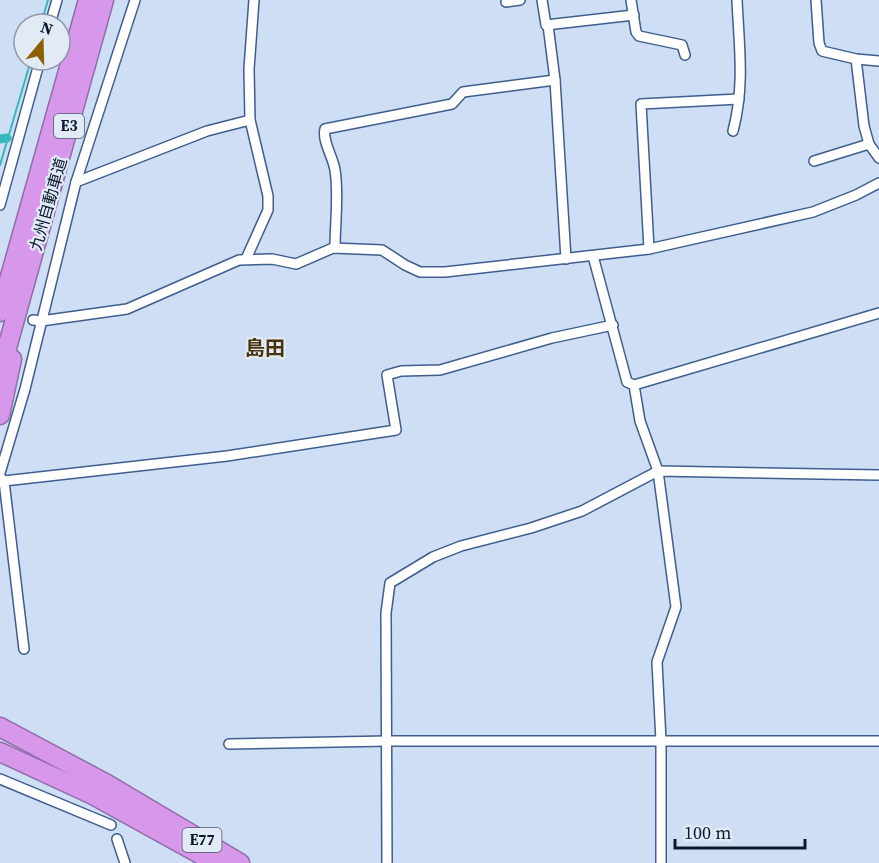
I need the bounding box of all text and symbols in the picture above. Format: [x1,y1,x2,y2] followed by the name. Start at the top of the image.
[12,12,72,72] north arrow
[38,16,56,40] text: N
[54,114,84,138] road number: E3
[24,155,72,253] street label: 九州自動車道
[245,334,285,362] district label: 島田
[675,812,806,850] scale bar
[684,820,731,845] text: 100 m
[182,828,222,852] road number: E77

